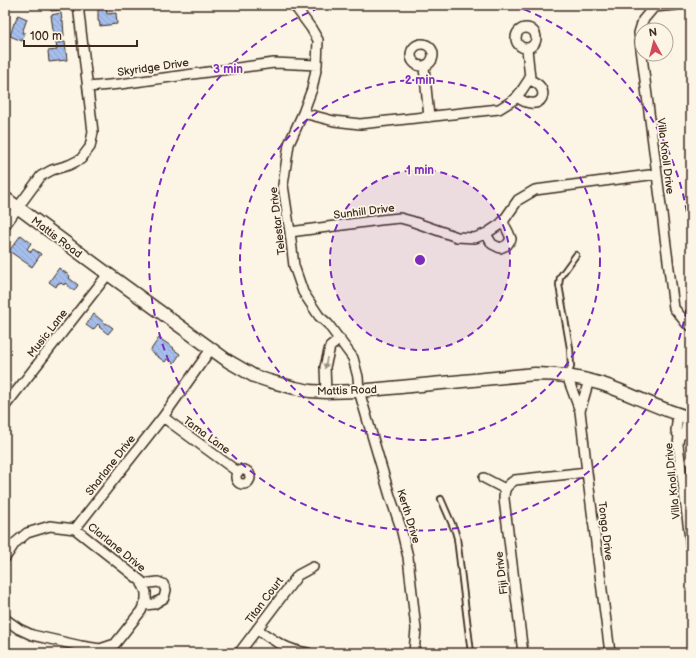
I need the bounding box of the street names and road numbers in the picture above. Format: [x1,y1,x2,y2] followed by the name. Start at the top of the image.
[117,56,190,79] street label: Skyridge Drive
[654,117,677,195] street label: Villa Knoll Drive
[267,186,288,256] street label: Telestar Drive
[333,201,396,222] street label: Sunhill Drive
[29,214,85,261] street label: Mattis Road
[25,306,70,360] street label: Music Lane
[317,383,377,398] street label: Mattis Road
[181,414,233,457] street label: Tama Lane
[83,432,138,498] street label: Sharlane Drive
[662,442,683,520] street label: Villa Knoll Drive
[394,488,423,545] street label: Kerth Drive
[595,501,616,562] street label: Tonga Drive
[85,520,149,575] street label: Clarlane Drive
[492,550,511,595] street label: Fiji Drive
[243,574,286,626] street label: Titan Court

